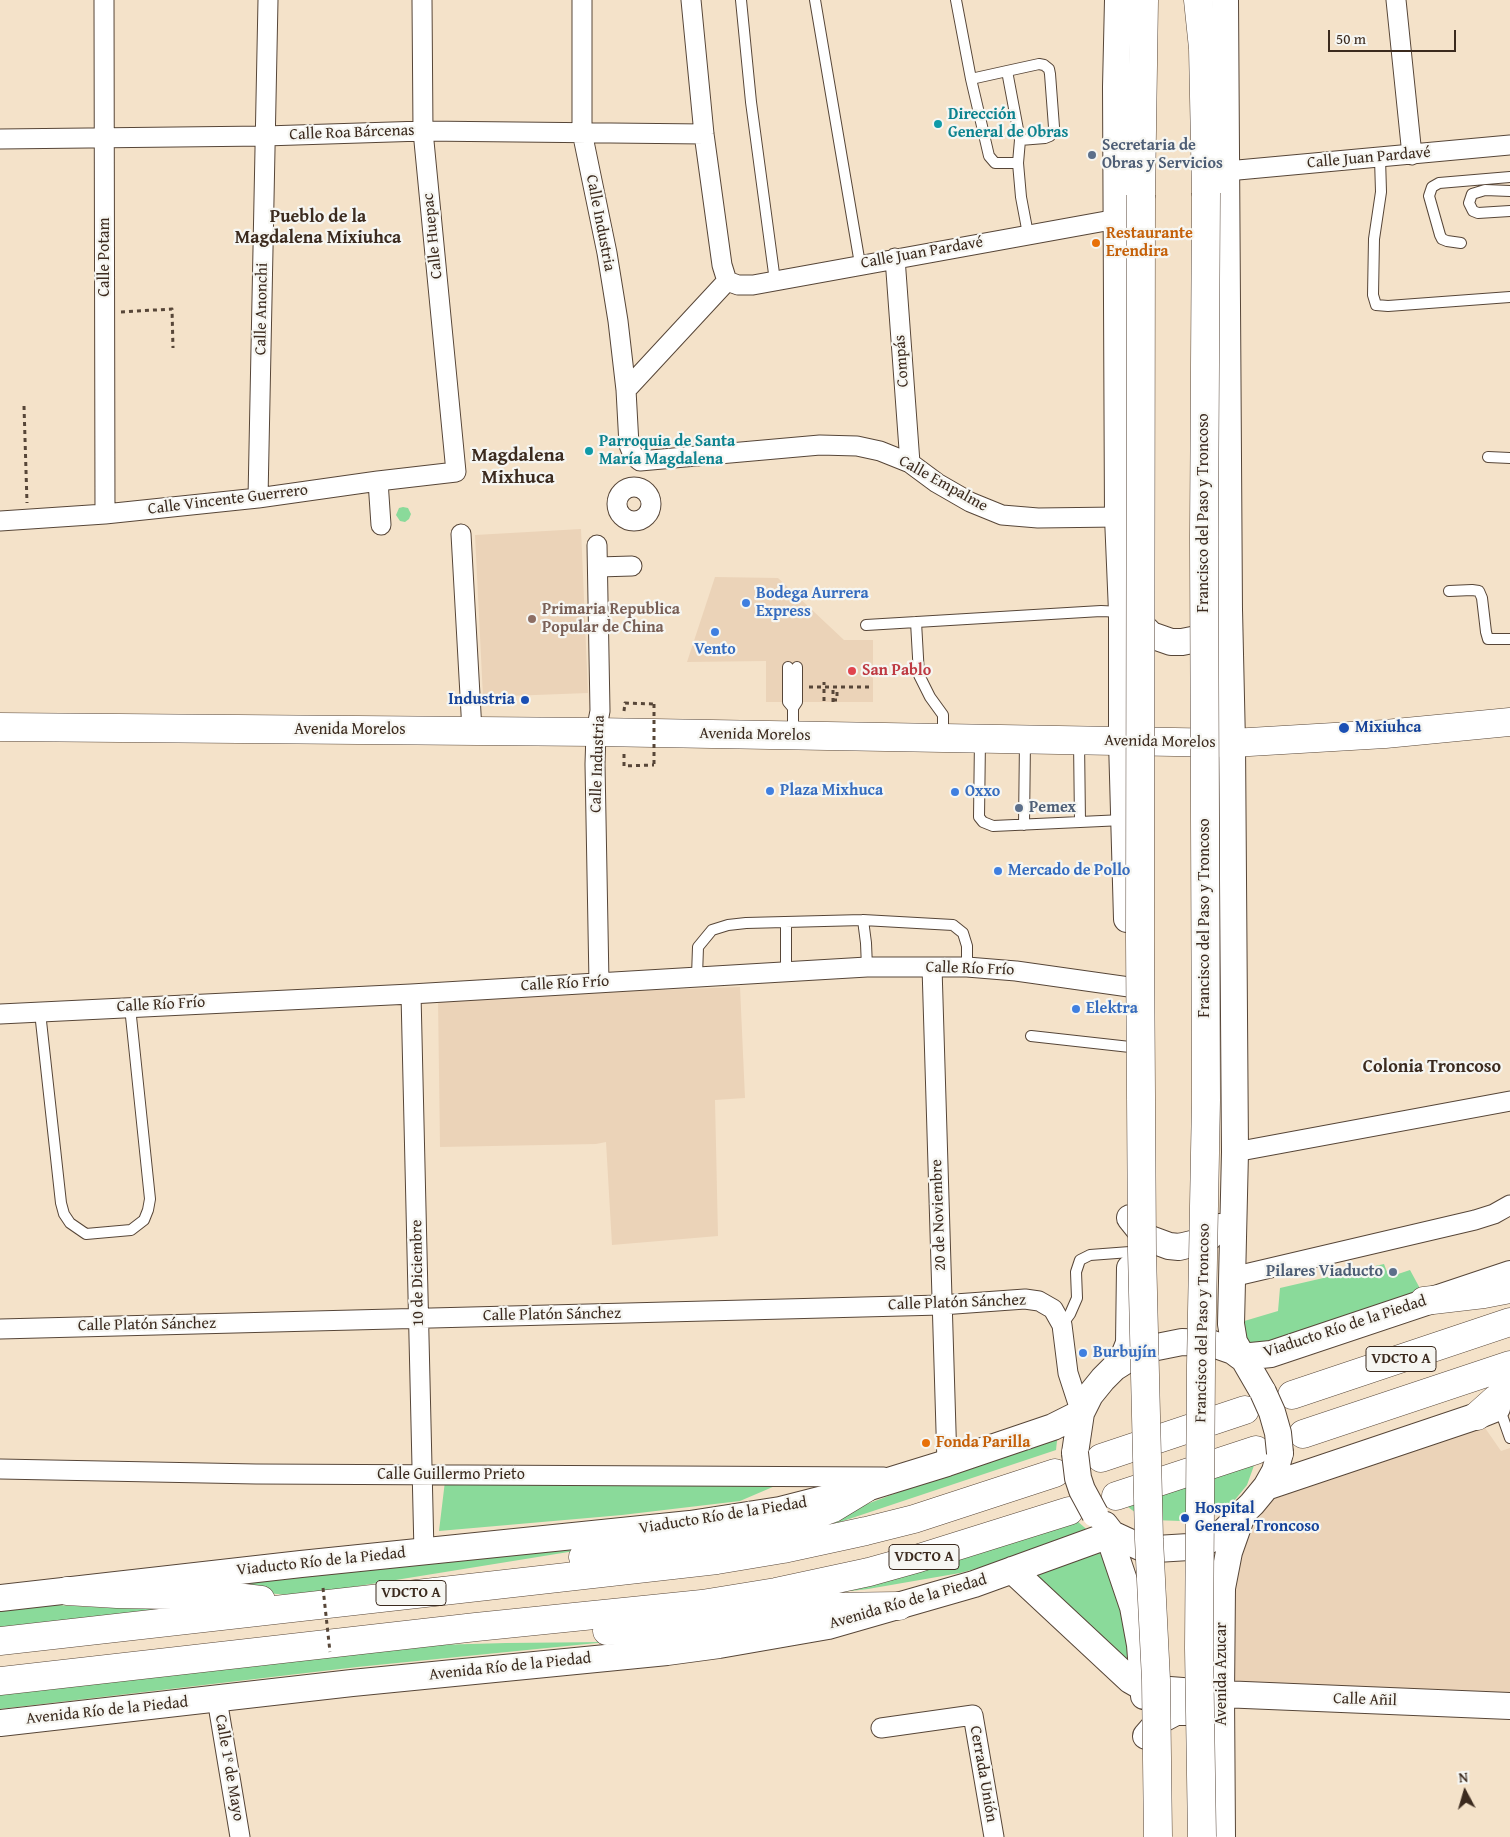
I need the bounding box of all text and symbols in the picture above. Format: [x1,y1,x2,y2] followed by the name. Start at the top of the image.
[1330,20,1458,52] scale bar
[1336,28,1366,49] text: 50 m
[948,105,1068,143] place label: Dirección General de Obras
[932,118,944,130] marker: Dirección General de Obras
[289,121,415,145] street label: Calle Roa Bárcenas
[1102,136,1223,174] place label: Secretaria de Obras y Servicios
[1306,143,1432,173] street label: Calle Juan Pardavé
[1086,149,1098,161] marker: Secretaria de Obras y Servicios
[581,173,619,273] street label: Calle Industria
[419,192,447,280] street label: Calle Huepac
[235,206,401,248] district label: Pueblo de la Magdalena Mixiuhca
[95,217,115,297] street label: Calle Potam
[1106,224,1193,262] place label: Restaurante Erendira
[859,233,985,273] street label: Calle Juan Pardavé
[1090,237,1102,249] marker: Restaurante Erendira
[252,263,272,355] street label: Calle Anonchi
[891,334,913,388] street label: Compás
[1194,413,1214,613] street label: Francisco del Paso y Troncoso
[599,432,735,470] place label: Parroquia de Santa María Magdalena
[472,445,564,489] district label: Magdalena Mixhuca
[583,445,595,457] marker: Parroquia de Santa María Magdalena
[895,452,991,516] street label: Calle Empalme
[147,481,309,519] street label: Calle Vincente Guerrero
[756,584,869,622] place label: Bodega Aurrera Express
[740,597,752,609] marker: Bodega Aurrera Express
[542,600,680,638] place label: Primaria Republica Popular de China
[526,613,538,625] marker: Primaria Republica Popular de China
[709,626,721,638] marker: Vento
[694,640,736,660] place label: Vento
[862,661,931,681] place label: San Pablo
[846,665,858,677] marker: San Pablo
[448,690,515,710] place label: Industria
[519,694,531,706] marker: Industria
[587,715,609,813] street label: Calle Industria
[1355,718,1421,738] place label: Mixiuhca
[294,720,406,740] street label: Avenida Morelos
[1337,721,1351,735] marker: Mixiuhca
[699,724,811,746] street label: Avenida Morelos
[1104,731,1216,753] street label: Avenida Morelos
[780,781,883,801] place label: Plaza Mixhuca
[965,782,1000,802] place label: Oxxo
[764,785,776,797] marker: Plaza Mixhuca
[949,786,961,798] marker: Oxxo
[1029,798,1076,818] place label: Pemex
[1013,802,1025,814] marker: Pemex
[1195,818,1215,1018] street label: Francisco del Paso y Troncoso
[1008,861,1130,881] place label: Mercado de Pollo
[992,865,1004,877] marker: Mercado de Pollo
[925,958,1015,980] street label: Calle Río Frío
[520,972,610,996] street label: Calle Río Frío
[116,993,206,1017] street label: Calle Río Frío
[1086,999,1138,1019] place label: Elektra
[1070,1003,1082,1015] marker: Elektra
[1363,1056,1501,1078] district label: Colonia Troncoso
[927,1159,951,1271] street label: 20 de Noviembre
[407,1219,429,1327] street label: 10 de Diciembre
[1192,1223,1214,1423] street label: Francisco del Paso y Troncoso
[1266,1262,1383,1282] place label: Pilares Viaducto
[1387,1266,1399,1278] marker: Pilares Viaducto
[888,1291,1026,1315] street label: Calle Platón Sánchez
[1261,1292,1429,1362] street label: Viaducto Río de la Piedad
[483,1304,621,1326] street label: Calle Platón Sánchez
[78,1314,216,1336] street label: Calle Platón Sánchez
[1093,1343,1157,1363] place label: Burbujín
[1366,1346,1436,1372] road number: VDCTO A
[1077,1347,1089,1359] marker: Burbujín
[936,1433,1030,1453] place label: Fonda Parilla
[920,1437,932,1449] marker: Fonda Parilla
[377,1465,525,1485] street label: Calle Guillermo Prieto
[638,1493,808,1539] street label: Viaducto Río de la Piedad
[1195,1499,1320,1537] place label: Hospital General Troncoso
[1179,1512,1191,1524] marker: Hospital General Troncoso
[235,1544,407,1580] street label: Viaducto Río de la Piedad
[889,1544,959,1570] road number: VDCTO A
[827,1570,989,1634] street label: Avenida Río de la Piedad
[376,1580,446,1606] road number: VDCTO A
[1212,1622,1232,1726] street label: Avenida Azucar
[428,1649,592,1685] street label: Avenida Río de la Piedad
[1333,1689,1397,1711] street label: Calle Añil
[25,1693,189,1729] street label: Avenida Río de la Piedad
[210,1713,248,1823] street label: Calle 1º de Mayo
[965,1724,1001,1824] street label: Cerrada Unión
[1440,1767,1490,1817] north arrow
[1458,1767,1469,1788] text: N

